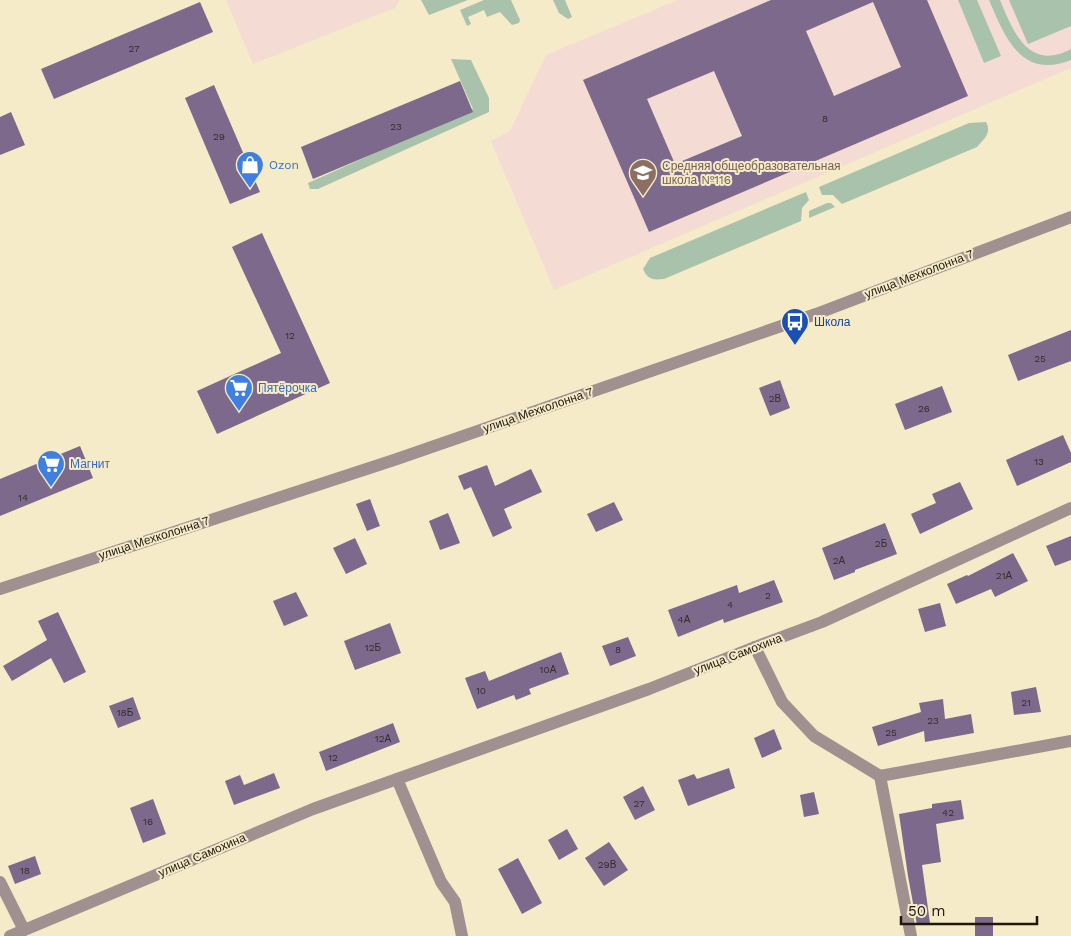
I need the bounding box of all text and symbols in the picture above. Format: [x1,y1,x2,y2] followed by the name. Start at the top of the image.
[128,43,140,54] house number: 27
[822,113,828,124] house number: 8
[390,121,402,132] house number: 23
[213,131,225,142] house number: 29
[235,150,265,189] shop icon: Ozon
[269,158,299,172] place label: Ozon
[628,158,658,197] school or university icon: Средняя общеобразовательная школа №116
[662,159,841,187] place label: Средняя общеобразовательная школа №116
[863,247,976,301] street label: улица Мехколонна 7
[780,307,810,346] bus stop icon: Школа
[814,315,851,329] place label: Школа
[285,330,295,341] house number: 12
[1034,353,1046,364] house number: 25
[224,373,254,412] supermarket icon: Пятёрочка
[258,381,317,395] place label: Пятёрочка
[481,384,595,435] street label: улица Мехколонна 7
[769,393,782,404] house number: 2В
[918,403,930,414] house number: 26
[36,449,66,488] supermarket icon: Магнит
[1034,456,1044,467] house number: 13
[70,457,111,471] place label: Магнит
[18,492,28,503] house number: 14
[97,513,211,563] street label: улица Мехколонна 7
[875,538,888,549] house number: 2Б
[833,555,846,566] house number: 2А
[996,570,1013,581] house number: 21А
[765,590,771,601] house number: 2
[727,599,733,610] house number: 4
[678,614,691,625] house number: 4А
[692,631,784,677] street label: улица Самохина
[365,642,382,653] house number: 12Б
[615,644,621,655] house number: 8
[540,664,557,675] house number: 10А
[476,685,486,696] house number: 10
[1021,697,1031,708] house number: 21
[117,707,134,718] house number: 18Б
[927,715,939,726] house number: 23
[885,727,897,738] house number: 25
[375,733,392,744] house number: 12А
[328,752,338,763] house number: 12
[633,798,645,809] house number: 27
[942,807,954,818] house number: 42
[143,816,153,827] house number: 16
[156,830,248,880] street label: улица Самохина
[598,859,617,870] house number: 29В
[20,865,30,876] house number: 18
[901,894,1037,926] scale bar
[908,902,945,920] text: 50 m

